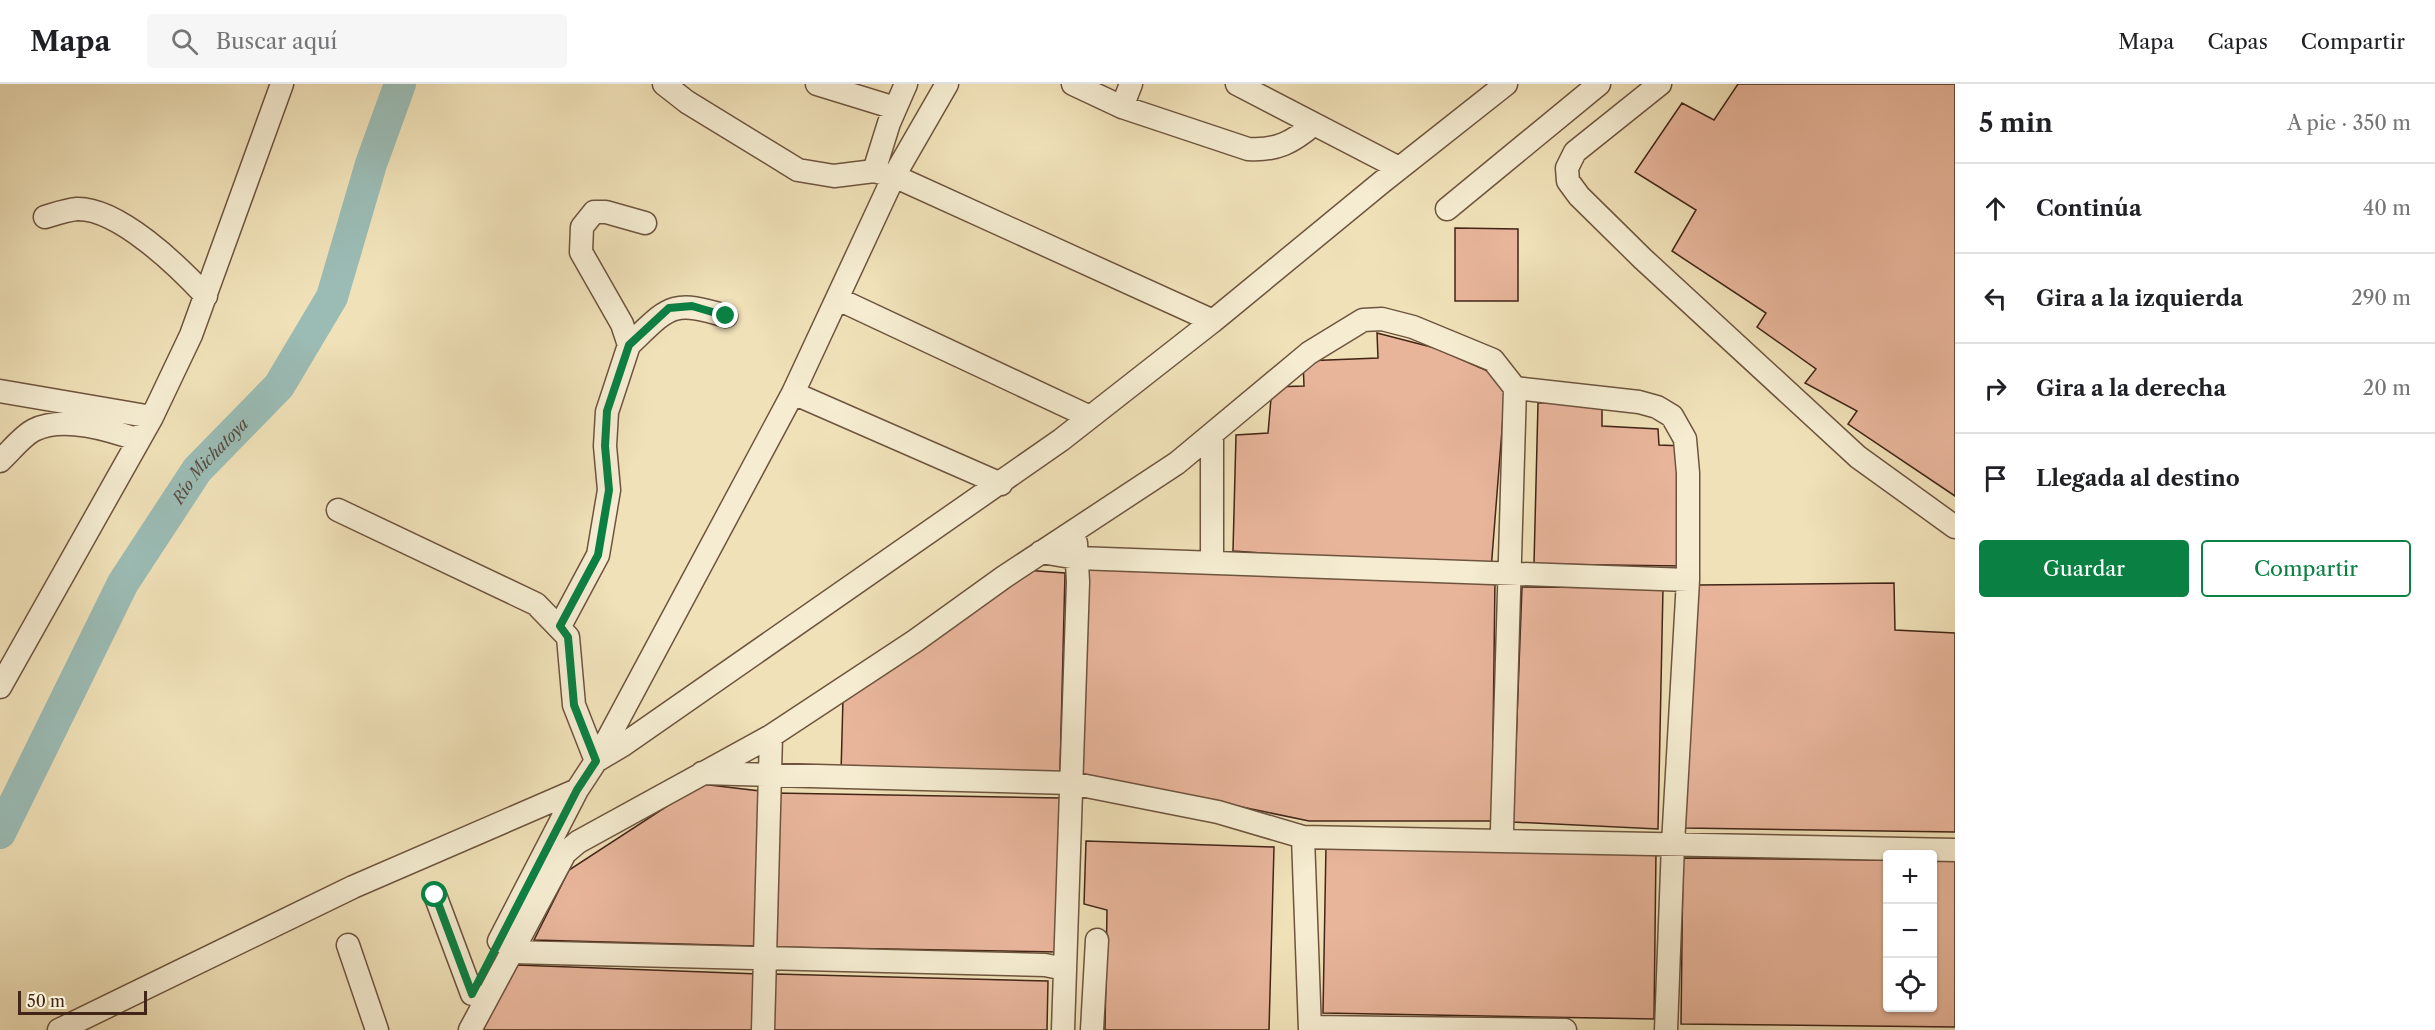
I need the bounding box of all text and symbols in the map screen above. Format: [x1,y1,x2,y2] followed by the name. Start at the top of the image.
[147,14,567,68] search box
[30,24,111,58] text: Mapa
[168,25,201,58] icon: search
[216,28,337,55] text: Buscar aquí
[2118,29,2174,54] text: Mapa
[2207,29,2268,54] text: Capas
[2301,29,2405,54] text: Compartir
[1979,107,2053,139] text: 5 min
[2287,111,2411,135] text: A pie · 350 m
[1979,192,2012,225] icon: ahead
[2036,195,2142,222] text: Continúa
[2363,196,2411,220] text: 40 m
[1979,282,2012,315] icon: left
[2036,285,2243,312] text: Gira a la izquierda
[2351,286,2411,310] text: 290 m
[712,302,738,328] route end
[1979,372,2012,405] icon: right
[2036,375,2226,402] text: Gira a la derecha
[2363,376,2411,400] text: 20 m
[167,413,253,509] water label: Río Michatoya
[1979,462,2012,495] icon: arrive
[2036,465,2240,492] text: Llegada al destino
[1979,540,2189,597] button: Guardar
[2201,540,2411,597] button: Compartir
[1883,850,1937,1012] map controls
[1883,850,1937,904] button: +
[421,881,447,907] route start
[1883,904,1937,958] button: −
[1883,958,1937,1012] button: locate
[18,988,147,1016] scale bar
[27,991,65,1011] text: 50 m

